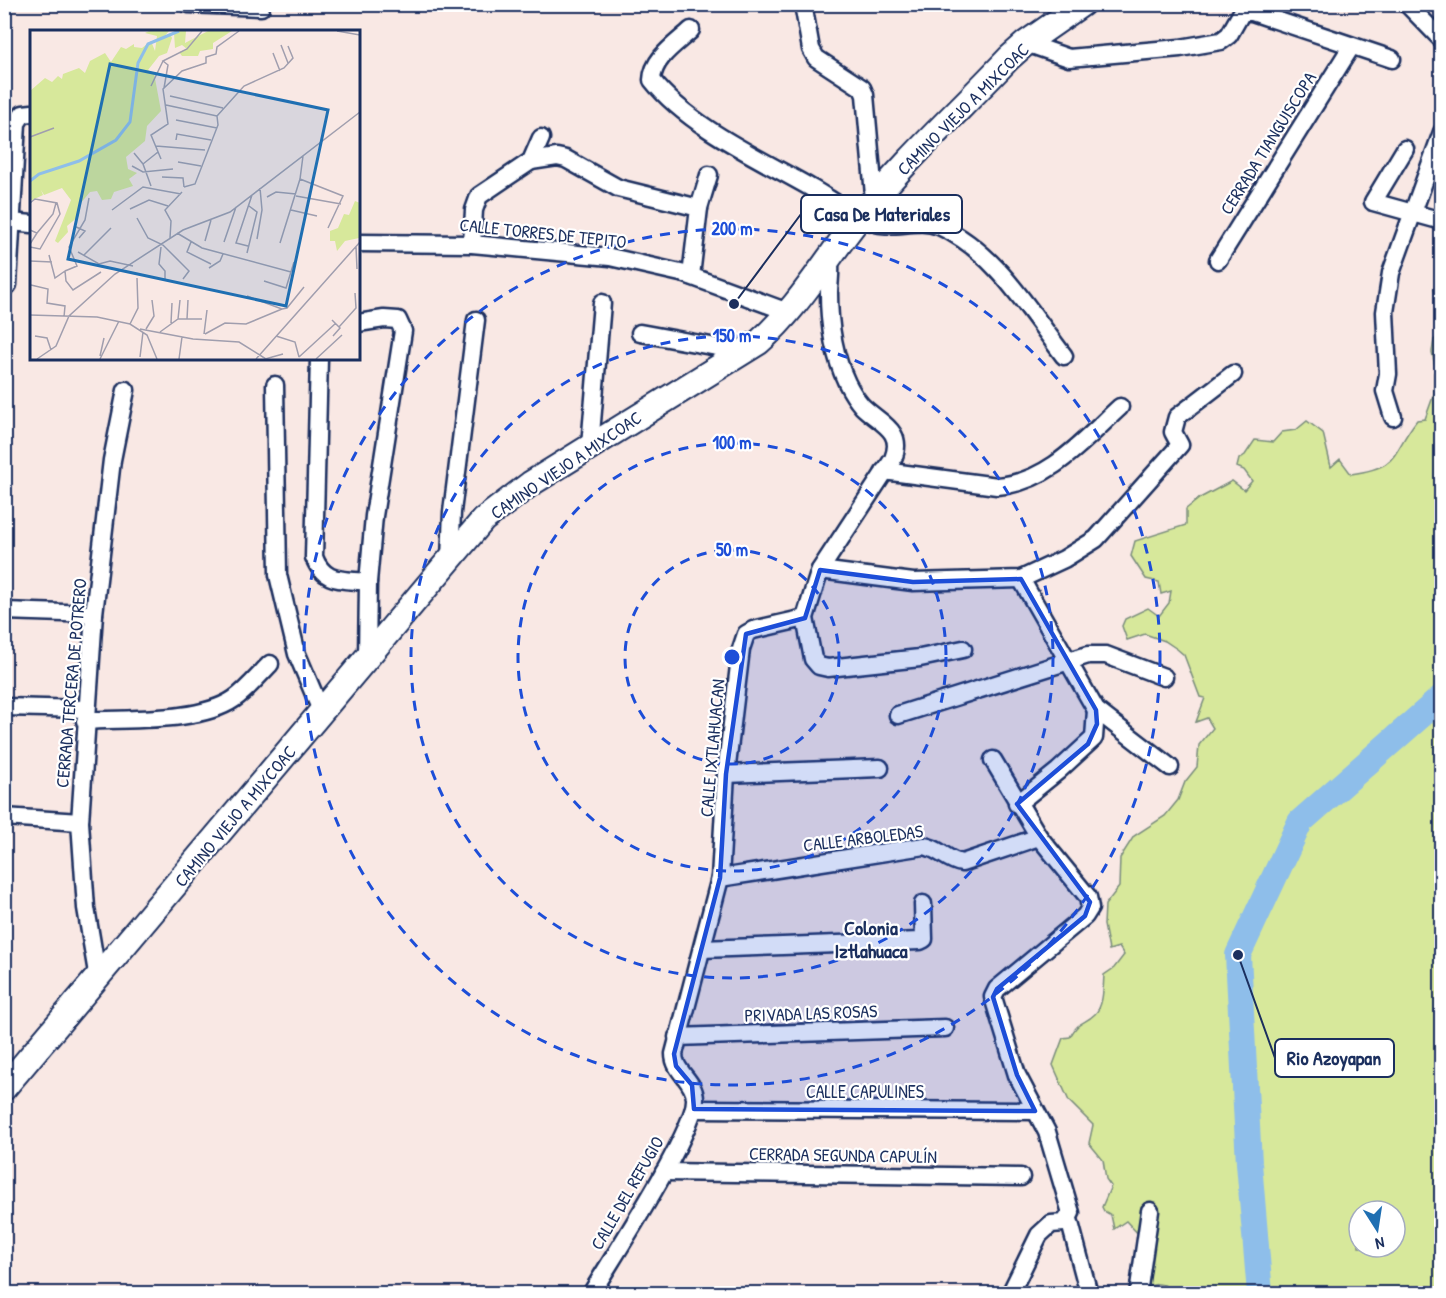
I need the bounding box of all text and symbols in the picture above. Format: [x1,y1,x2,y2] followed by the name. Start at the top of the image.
[30,30,360,360] inset map
[891,37,1035,181] street label: CAMINO VIEJO A MIXCOAC
[1214,67,1322,219] street label: CERRADA TIANGUISCOPA
[801,195,962,233] callout: Casa De Materiales
[814,200,951,227] text: Casa De Materiales
[458,212,628,254] street label: CALLE TORRES DE TEPITO
[712,216,752,241] text: 200 m
[713,323,751,348] text: 150 m
[485,405,647,525] street label: CAMINO VIEJO A MIXCOAC
[712,430,752,455] text: 100 m
[716,537,748,562] text: 50 m
[49,577,93,789] street label: CERRADA TERCERA DE POTRERO
[722,647,742,667] centre of rings
[694,678,730,818] street label: CALLE IXTLAHUACAN
[168,740,302,892] street label: CAMINO VIEJO A MIXCOAC
[802,818,924,858] street label: CALLE ARBOLEDAS
[834,914,908,964] district label: Colonia Iztlahuaca
[744,998,878,1028] street label: PRIVADA LAS ROSAS
[1275,1039,1394,1077] callout: Rio Azoyapan
[1287,1044,1381,1072] text: Rio Azoyapan
[806,1079,924,1104] street label: CALLE CAPULINES
[584,1132,670,1254] street label: CALLE DEL REFUGIO
[749,1141,937,1169] street label: CERRADA SEGUNDA CAPULÍN
[1347,1199,1407,1259] north arrow
[1373,1232,1387,1255] text: N

